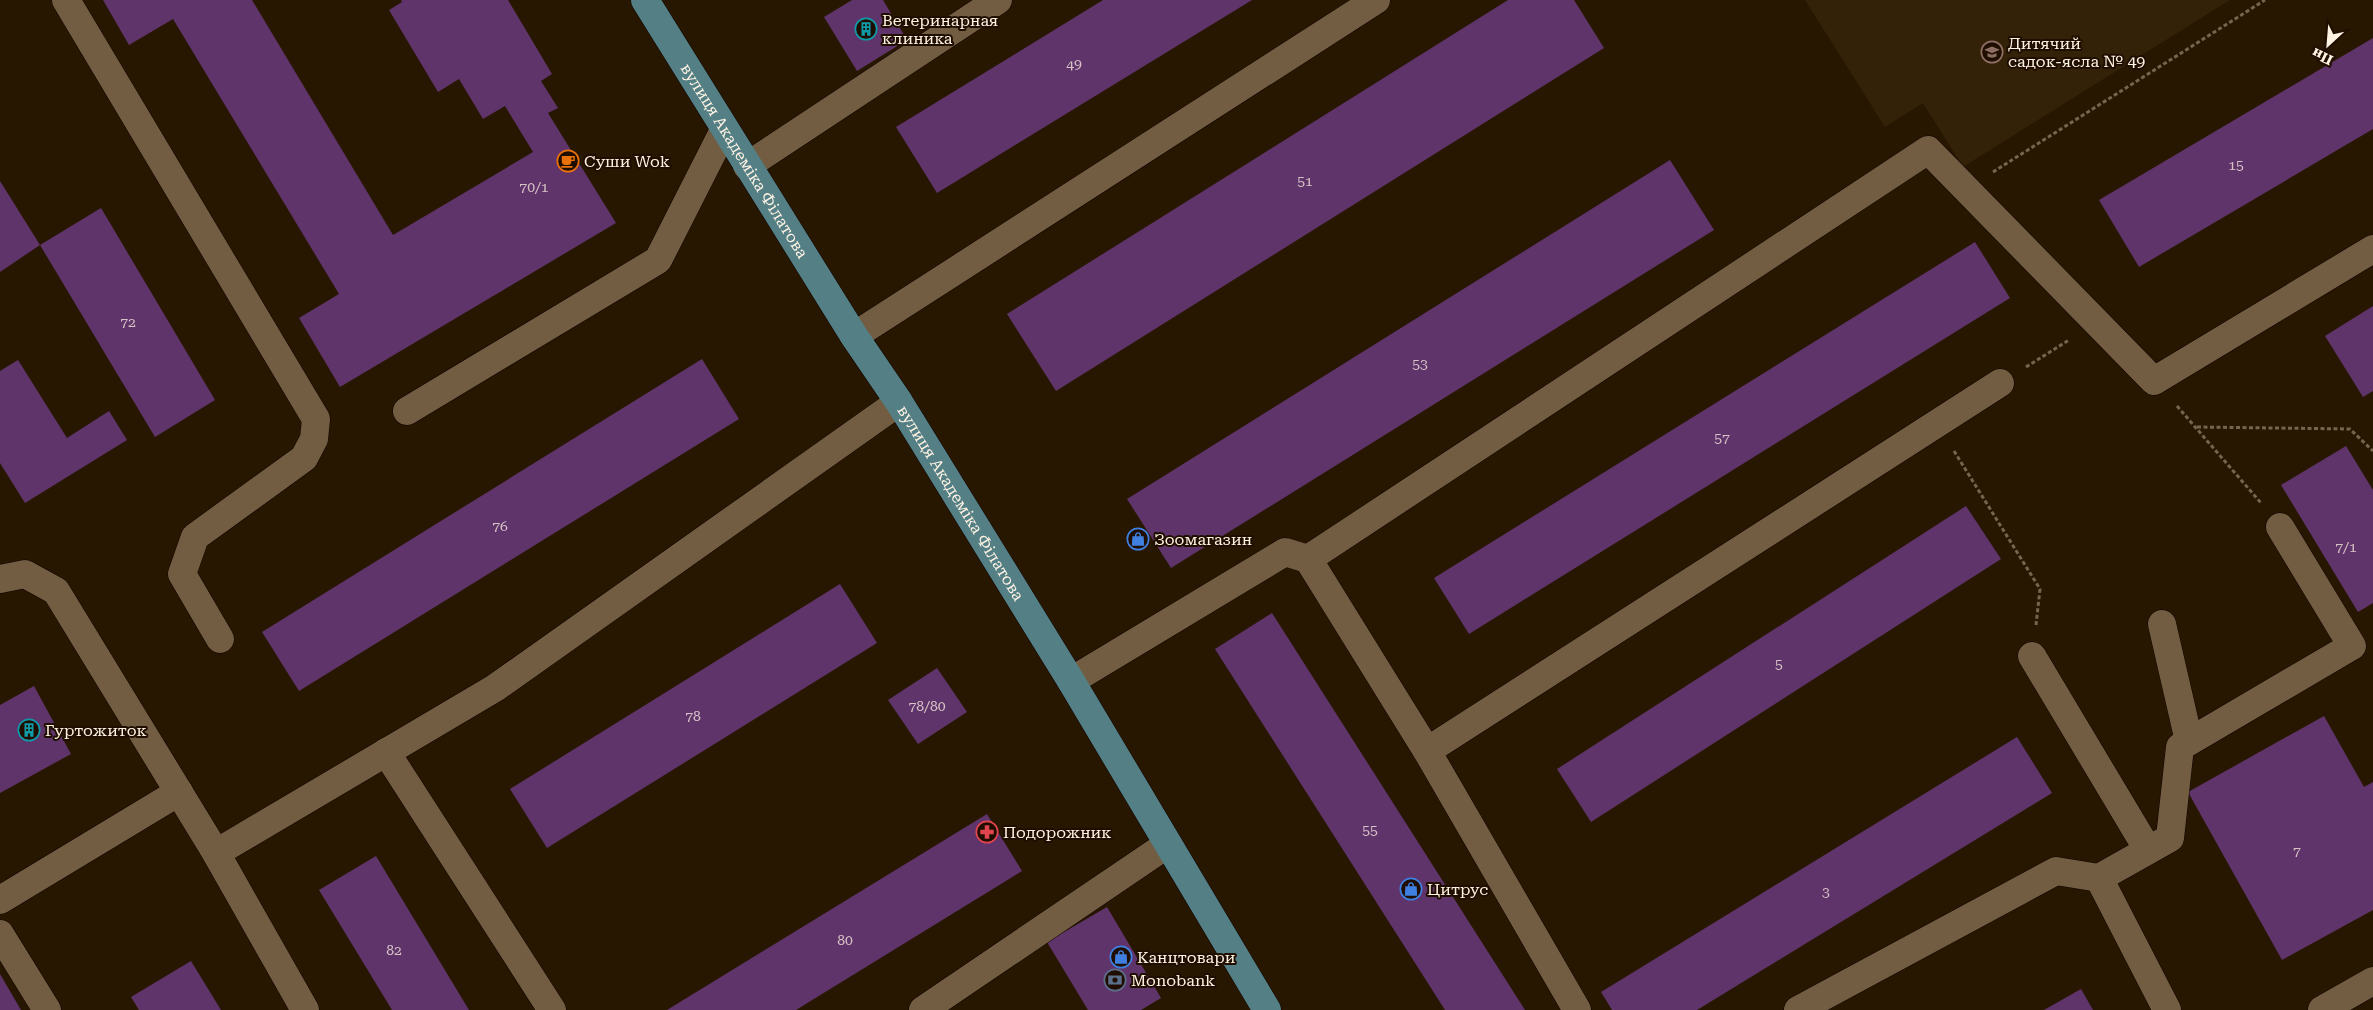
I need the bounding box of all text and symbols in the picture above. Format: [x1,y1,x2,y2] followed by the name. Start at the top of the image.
[882,11,998,48] place label: Ветеринарная клиника
[854,17,878,41] building icon: Ветеринарная клиника
[2303,20,2353,70] north arrow
[2008,34,2145,71] place label: Дитячий садок-ясла № 49
[1980,40,2004,64] school or university icon: Дитячий садок-ясла № 49
[2309,45,2335,68] text: Пн
[1066,56,1082,72] house number: 49
[677,60,812,262] street label: вулиця Академіка Філатова
[556,149,580,173] cafe icon: Суши Wok
[584,152,670,171] place label: Суши Wok
[2228,157,2244,173] house number: 15
[1297,173,1313,189] house number: 51
[519,179,549,195] house number: 70/1
[120,314,136,330] house number: 72
[1412,356,1428,372] house number: 53
[893,402,1028,604] street label: вулиця Академіка Філатова
[1714,430,1730,446] house number: 57
[492,518,508,534] house number: 76
[1126,527,1150,551] shop icon: Зоомагазин
[1154,530,1252,549] place label: Зоомагазин
[2335,539,2357,555] house number: 7/1
[1775,656,1783,672] house number: 5
[908,698,946,714] house number: 78/80
[685,708,701,724] house number: 78
[17,718,41,742] building icon: Гуртожиток
[45,721,147,740] place label: Гуртожиток
[975,820,999,844] pharmacy icon: Подорожник
[1362,822,1378,838] house number: 55
[1003,823,1111,842] place label: Подорожник
[2293,843,2301,859] house number: 7
[1399,877,1423,901] shop icon: Цитрус
[1427,880,1488,899] place label: Цитрус
[1822,884,1830,900] house number: 3
[837,932,853,948] house number: 80
[386,942,402,958] house number: 82
[1109,945,1133,969] shop icon: Канцтовари
[1137,948,1236,967] place label: Канцтовари
[1103,968,1127,992] bank icon: Monobank
[1131,971,1215,990] place label: Monobank

